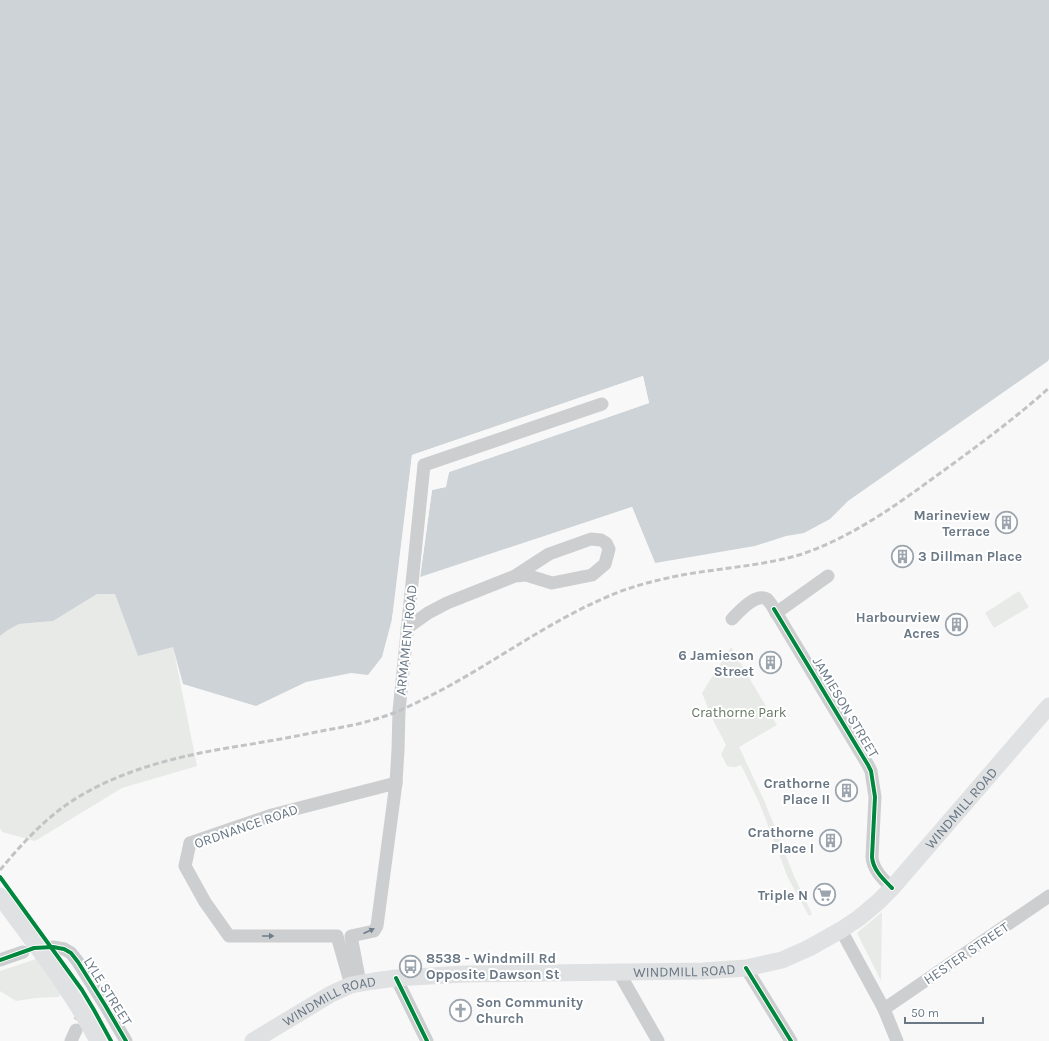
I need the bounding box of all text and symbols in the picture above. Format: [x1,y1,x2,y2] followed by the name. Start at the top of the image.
[913,507,990,540] place label: Marineview Terrace
[993,510,1019,536] building icon: Marineview Terrace
[890,543,916,569] building icon: 3 Dillman Place
[918,548,1022,565] place label: 3 Dillman Place
[392,584,421,696] street label: ARMAMENT ROAD
[856,609,940,642] place label: Harbourview Acres
[943,612,969,638] building icon: Harbourview Acres
[678,647,754,680] place label: 6 Jamieson Street
[757,650,783,676] building icon: 6 Jamieson Street
[809,654,882,761] street label: JAMIESON STREET
[691,704,787,721] park label: Crathorne Park
[922,764,1001,853] street label: WINDMILL ROAD
[764,775,830,808] place label: Crathorne Place II
[833,778,859,804] building icon: Crathorne Place II
[192,801,300,852] street label: ORDNANCE ROAD
[748,824,814,857] place label: Crathorne Place I
[817,827,843,853] building icon: Crathorne Place I
[811,882,837,908] supermarket icon: Triple N
[758,887,808,904] place label: Triple N
[920,919,1012,988] street label: HESTER STREET
[364,928,375,934] one-way arrow
[262,933,275,939] one-way arrow
[426,950,560,983] place label: 8538 - Windmill Rd Opposite Dawson St
[398,953,424,979] bus stop icon: 8538 - Windmill Rd Opposite Dawson St
[80,954,135,1029] street label: LYLE STREET
[633,961,736,981] street label: WINDMILL ROAD
[280,973,377,1030] street label: WINDMILL ROAD
[476,994,583,1027] place label: Son Community Church
[448,997,474,1023] church icon: Son Community Church
[905,999,983,1025] scale bar
[911,1006,939,1020] text: 50 m

